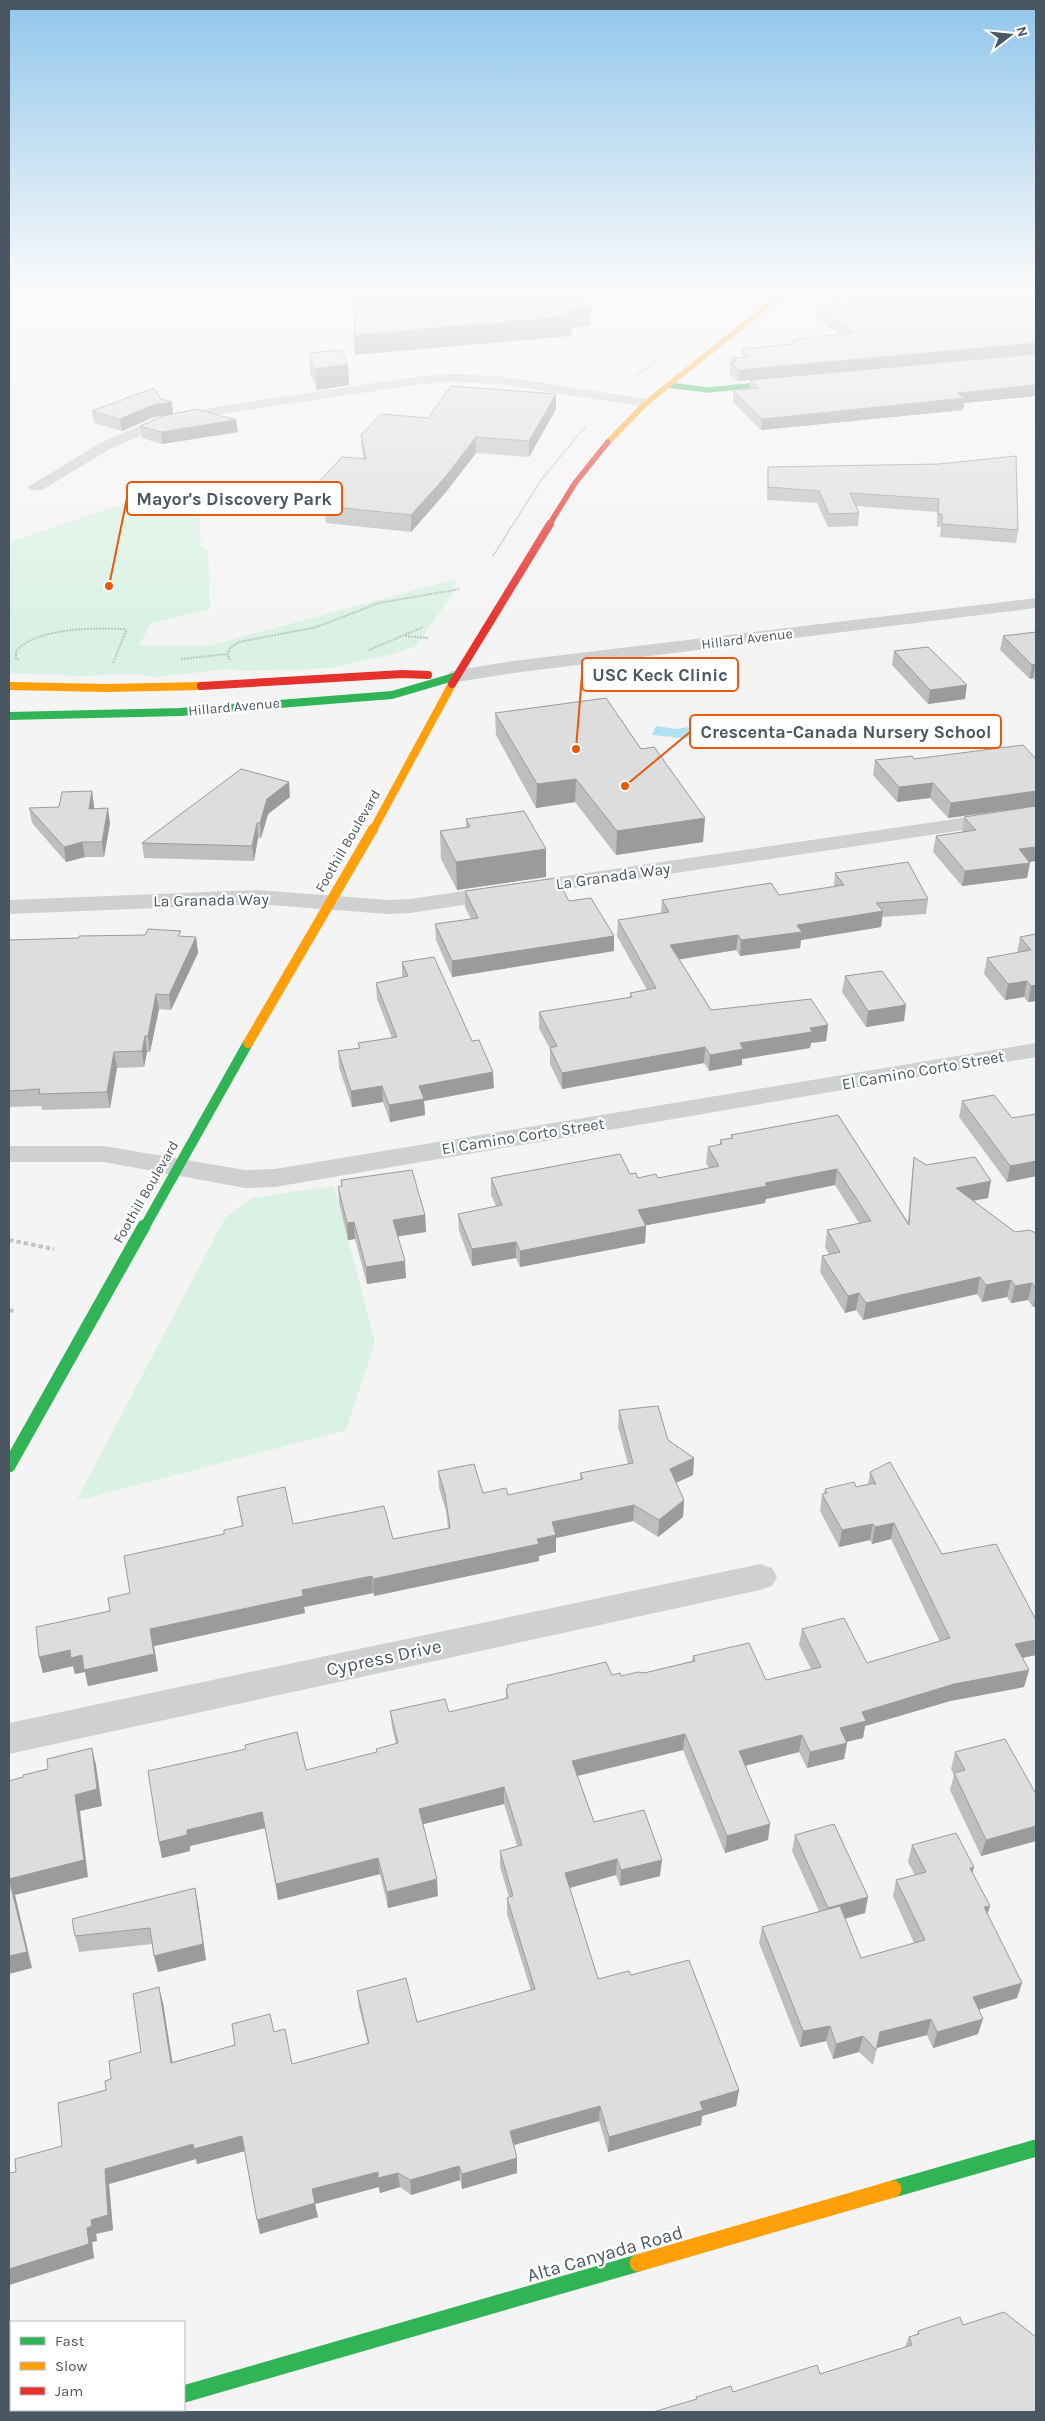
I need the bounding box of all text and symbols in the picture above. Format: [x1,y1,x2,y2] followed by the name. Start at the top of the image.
[985,10,1035,60] north arrow
[1012,24,1032,39] text: N
[127,482,342,515] callout: Mayor's Discovery Park
[136,488,332,510] text: Mayor's Discovery Park
[700,625,794,653] street label: Hillard Avenue
[582,658,738,691] callout: USC Keck Clinic
[592,664,728,686] text: USC Keck Clinic
[188,695,280,719] street label: Hillard Avenue
[690,715,1001,748] callout: Crescenta-Canada Nursery School
[700,721,992,743] text: Crescenta-Canada Nursery School
[312,787,384,895] street label: Foothill Boulevard
[554,858,672,893] street label: La Granada Way
[153,889,269,911] street label: La Granada Way
[840,1046,1006,1094] street label: El Camino Corto Street
[440,1114,606,1158] street label: El Camino Corto Street
[110,1138,182,1246] street label: Foothill Boulevard
[324,1635,444,1681] street label: Cypress Drive
[524,2221,686,2287] street label: Alta Canyada Road
[10,2321,185,2411] legend
[55,2332,85,2350] text: Fast
[55,2357,87,2375] text: Slow
[55,2382,83,2400] text: Jam

